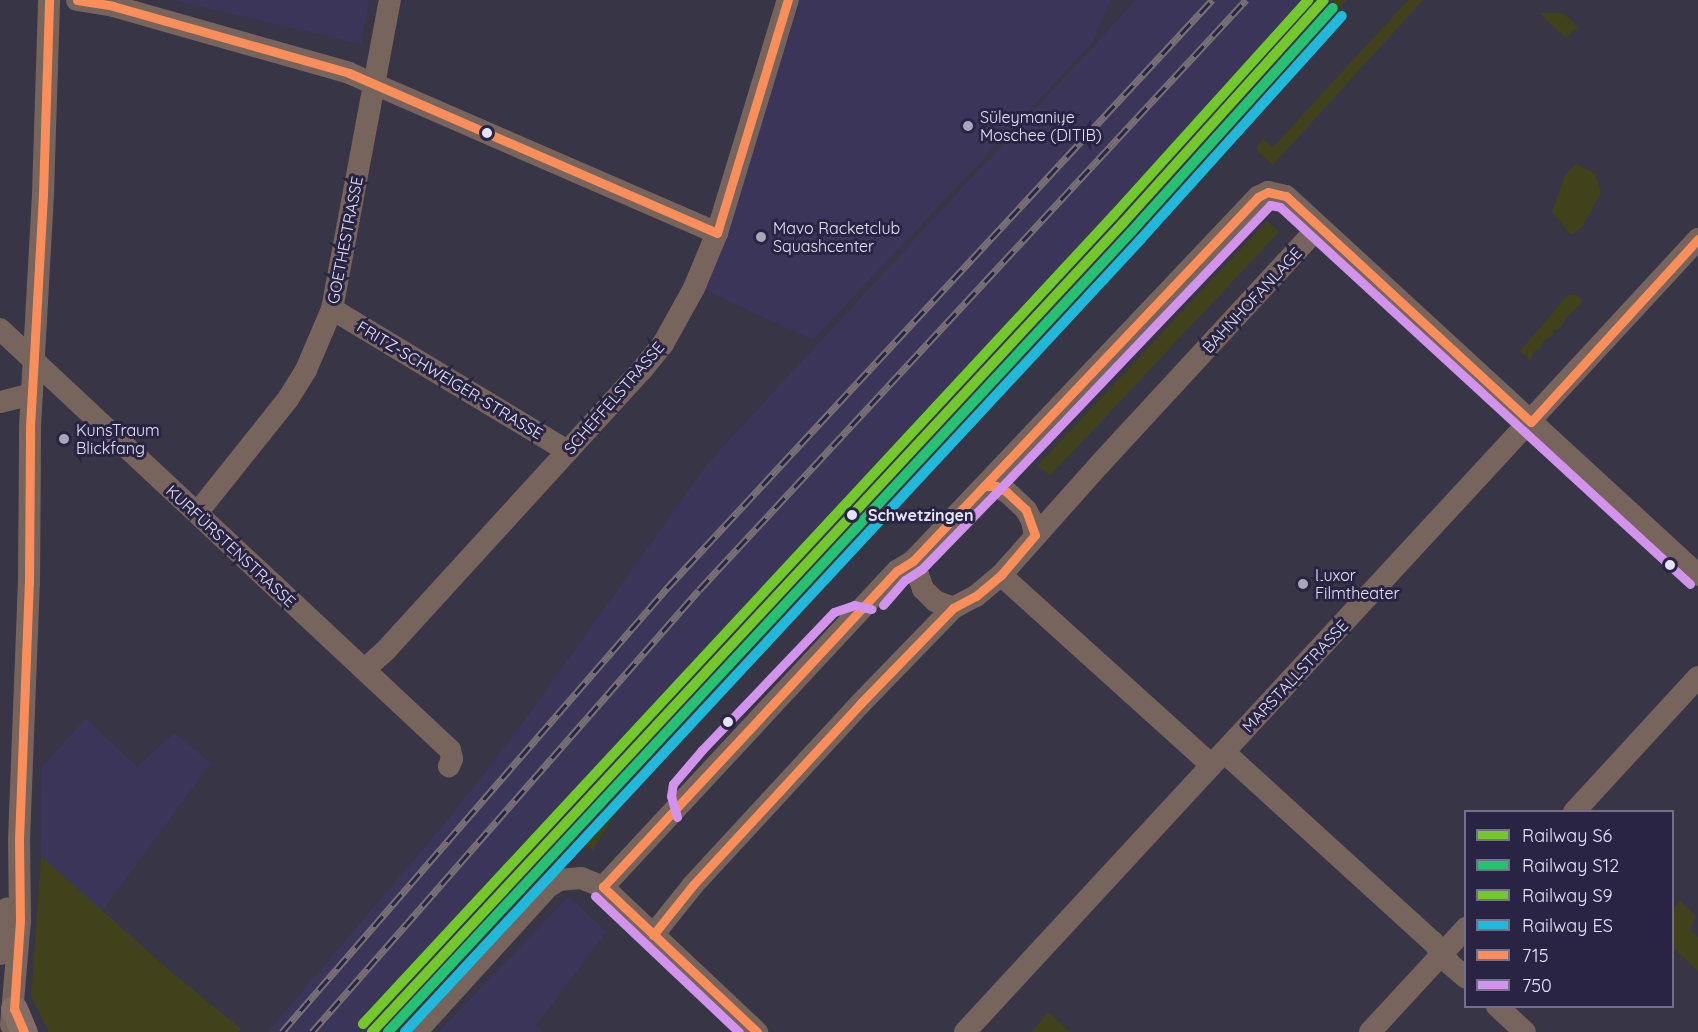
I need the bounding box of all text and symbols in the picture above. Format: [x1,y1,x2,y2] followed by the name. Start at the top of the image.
[980,107,1102,145] place label: Süleymaniye Moschee (DITIB)
[961,119,975,133] marker: Süleymaniye Moschee (DITIB)
[481,127,493,139] unlabelled marker
[323,175,367,305] street label: GOETHESTRASSE
[773,218,900,256] place label: Mavo Racketclub Squashcenter
[754,230,768,244] marker: Mavo Racketclub Squashcenter
[1198,243,1306,357] street label: BAHNHOFANLAGE
[354,317,546,443] street label: FRITZ-SCHWEIGER-STRASSE
[560,338,668,458] street label: SCHEFFELSTRASSE
[76,420,160,458] place label: KunsTraum Blickfang
[57,432,71,446] marker: KunsTraum Blickfang
[162,481,300,611] street label: KURFÜRSTENSTRASSE
[841,504,863,526] marker: Schwetzingen
[868,505,973,525] place label: Schwetzingen
[1664,559,1676,571] unlabelled marker
[1315,565,1400,603] place label: Luxor Filmtheater
[1296,577,1310,591] marker: Luxor Filmtheater
[1238,616,1352,736] street label: MARSTALLSTRASSE
[722,716,734,728] unlabelled marker
[1464,810,1674,1008] legend
[1522,824,1612,847] text: Railway S6
[1522,854,1619,877] text: Railway S12
[1522,884,1613,907] text: Railway S9
[1522,914,1613,937] text: Railway ES
[1522,944,1549,967] text: 715
[1522,974,1552,997] text: 750

